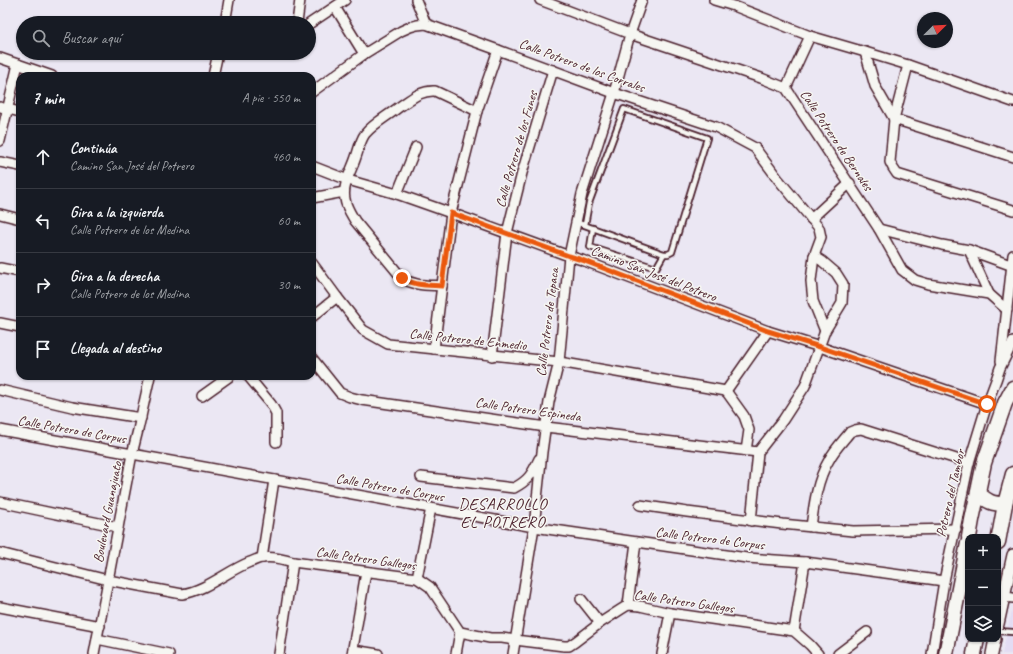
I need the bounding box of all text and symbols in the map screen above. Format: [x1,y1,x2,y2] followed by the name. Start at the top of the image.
[917,12,953,48] north arrow
[16,16,316,60] search box
[30,27,52,49] icon: search
[62,29,121,48] text: Buscar aquí
[517,35,648,96] street label: Calle Potrero de los Corrales
[796,87,877,195] street label: Calle Potrero de Bernales
[32,88,65,109] text: 7 min
[492,88,542,209] street label: Calle Potrero de los Funes
[242,90,300,106] text: A pie · 550 m
[70,139,117,158] text: Continúa
[32,146,54,168] icon: ahead
[272,149,300,165] text: 460 m
[70,158,194,174] text: Camino San José del Potrero
[70,203,163,222] text: Gira a la izquierda
[32,210,54,232] icon: left
[278,213,300,229] text: 60 m
[70,222,189,238] text: Calle Potrero de los Medina
[589,242,720,306] street label: Camino San José del Potrero
[532,266,563,377] street label: Calle Potrero de Tepaca
[70,267,159,286] text: Gira a la derecha
[393,269,411,287] route end
[32,274,54,296] icon: right
[278,277,300,293] text: 30 m
[70,286,189,302] text: Calle Potrero de los Medina
[409,325,528,354] street label: Calle Potrero de Enmedio
[32,338,54,360] icon: arrive
[70,339,161,358] text: Llegada al destino
[474,394,583,426] street label: Calle Potrero Espineda
[978,395,996,413] route start
[16,412,129,448] street label: Calle Potrero de Corpus
[932,447,969,539] street label: Potrero del Tambor
[89,459,126,564] street label: Boulevard Guanajuato
[334,470,447,506] street label: Calle Potrero de Corpus
[459,494,548,532] district label: DESARROLLO EL POTRERO
[655,523,767,554] street label: Calle Potrero de Corpus
[965,534,1001,642] map controls
[965,534,1001,570] button: +
[315,543,418,574] street label: Calle Potrero Gallegos
[965,570,1001,606] button: −
[633,586,736,617] street label: Calle Potrero Gallegos
[965,606,1001,642] button: layers

